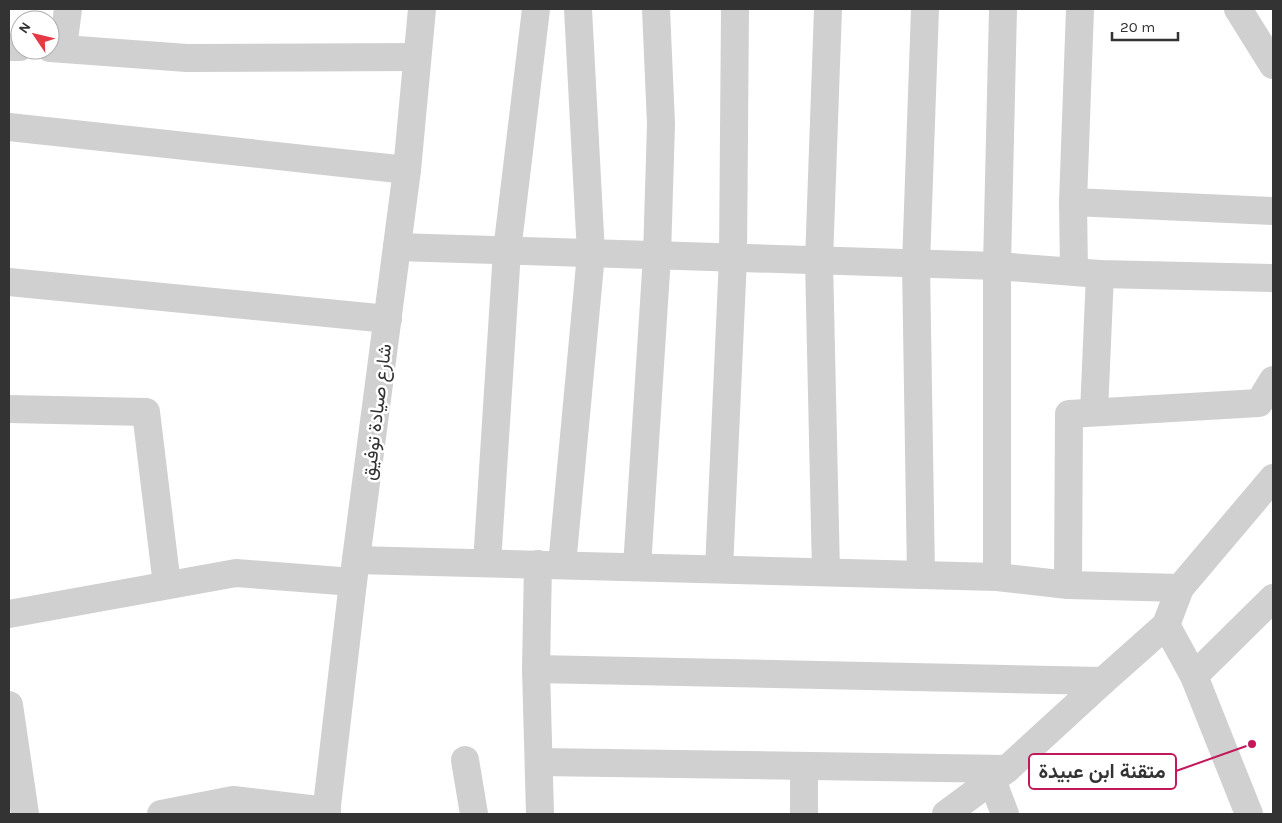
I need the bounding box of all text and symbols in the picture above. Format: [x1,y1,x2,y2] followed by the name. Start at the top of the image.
[10,10,60,60] north arrow
[1112,10,1178,42] scale bar
[1120,18,1155,36] text: 20 m
[15,19,35,37] text: N
[358,343,397,482] street label: شارع صيادة توفيق
[1029,754,1176,789] callout: متقنة ابن عبيدة
[1038,760,1166,783] text: متقنة ابن عبيدة

